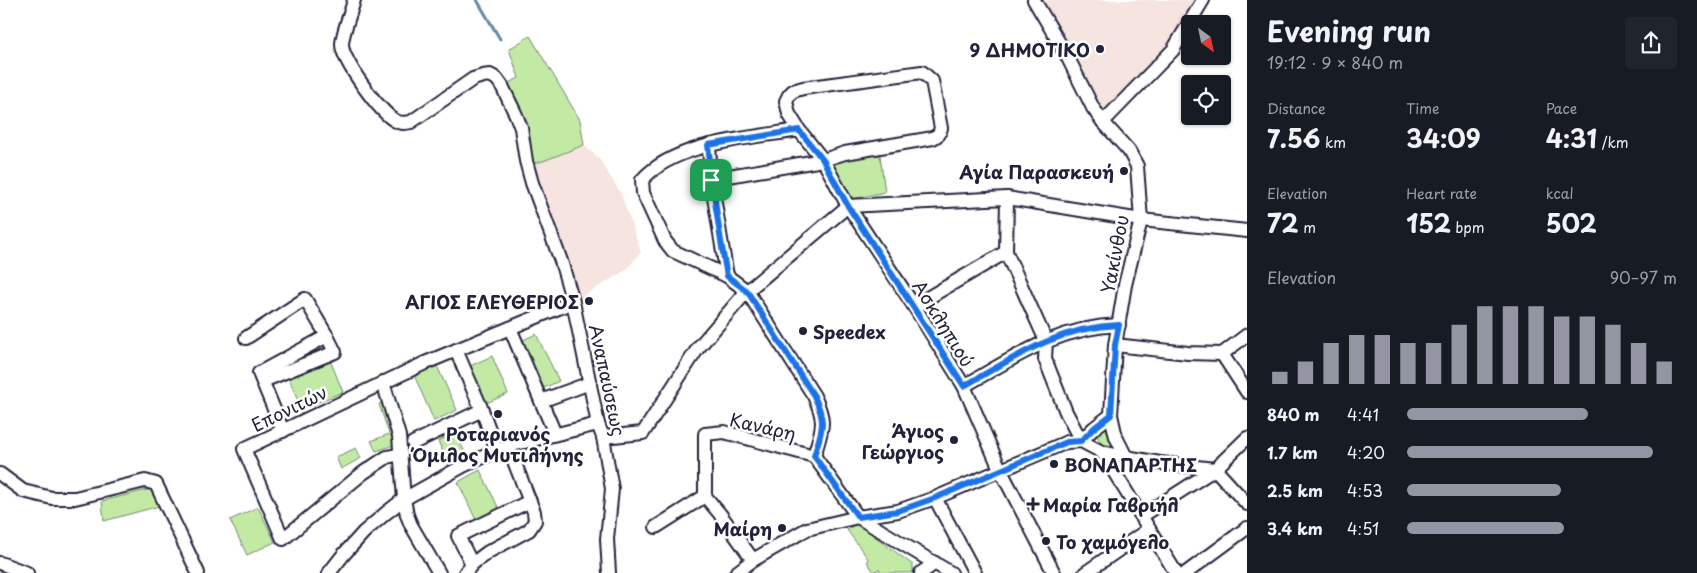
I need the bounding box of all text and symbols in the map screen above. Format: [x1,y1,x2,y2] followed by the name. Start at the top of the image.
[1267,9,1431,52] text: Evening run
[1181,15,1231,65] north arrow
[1181,15,1231,125] map controls
[1625,17,1677,69] button: share
[969,36,1090,63] place label: 9 ΔΗΜΟΤΙΚΟ
[1094,43,1106,55] marker: 9 ΔΗΜΟΤΙΚΟ
[1267,50,1403,74] text: 19:12 · 9 × 840 m
[1181,75,1231,125] button: locate
[1267,98,1326,119] text: Distance
[1406,98,1439,119] text: Time
[1546,98,1577,119] text: Pace
[1267,119,1320,157] text: 7.56
[1406,119,1481,157] text: 34:09
[1546,119,1597,157] text: 4:31
[1320,132,1346,153] text: km
[1597,132,1628,153] text: /km
[958,158,1114,185] place label: Αγία Παρασκευή
[690,159,732,201] pin
[1118,165,1130,177] marker: Αγία Παρασκευή
[697,166,725,194] icon: arrive
[1267,183,1327,204] text: Elevation
[1406,183,1477,204] text: Heart rate
[1546,183,1574,204] text: kcal
[1267,204,1299,242] text: 72
[1406,204,1451,242] text: 152
[1546,204,1597,242] text: 502
[1093,212,1135,296] street label: Υακίνθου
[1299,217,1316,238] text: m
[1451,217,1485,238] text: bpm
[1267,265,1336,289] text: Elevation
[1610,265,1677,289] text: 90–97 m
[907,274,981,372] street label: Ασκληπιού
[405,288,579,315] place label: ΑΓΙΟΣ ΕΛΕΥΘΕΡΙΟΣ
[583,295,595,307] marker: ΑΓΙΟΣ ΕΛΕΥΘΕΡΙΟΣ
[813,318,886,345] place label: Speedex
[583,322,633,438] street label: Αναπαύσεως
[797,325,809,337] marker: Speedex
[246,378,332,438] street label: Επονιτών
[1267,402,1320,426] text: 840 m
[1347,402,1379,426] text: 4:41
[727,405,799,447] street label: Κανάρη
[492,408,504,420] marker: Ροταριανός Όμιλος Μυτιλήνης
[862,417,944,465] place label: Άγιος Γεώργιος
[410,420,584,468] place label: Ροταριανός Όμιλος Μυτιλήνης
[948,434,960,446] marker: Άγιος Γεώργιος
[1267,440,1318,464] text: 1.7 km
[1347,440,1385,464] text: 4:20
[1064,451,1197,478] place label: ΒΟΝΑΠΑΡΤΗΣ
[1048,458,1060,470] marker: ΒΟΝΑΠΑΡΤΗΣ
[1267,478,1323,502] text: 2.5 km
[1347,478,1383,502] text: 4:53
[1043,491,1179,518] place label: Μαρία Γαβριήλ
[1027,498,1039,510] marker: Μαρία Γαβριήλ
[713,515,772,542] place label: Μαίρη
[1267,516,1323,540] text: 3.4 km
[1347,516,1379,540] text: 4:51
[776,522,788,534] marker: Μαίρη
[1056,528,1170,555] place label: Το χαμόγελο
[1040,535,1052,547] marker: Το χαμόγελο

